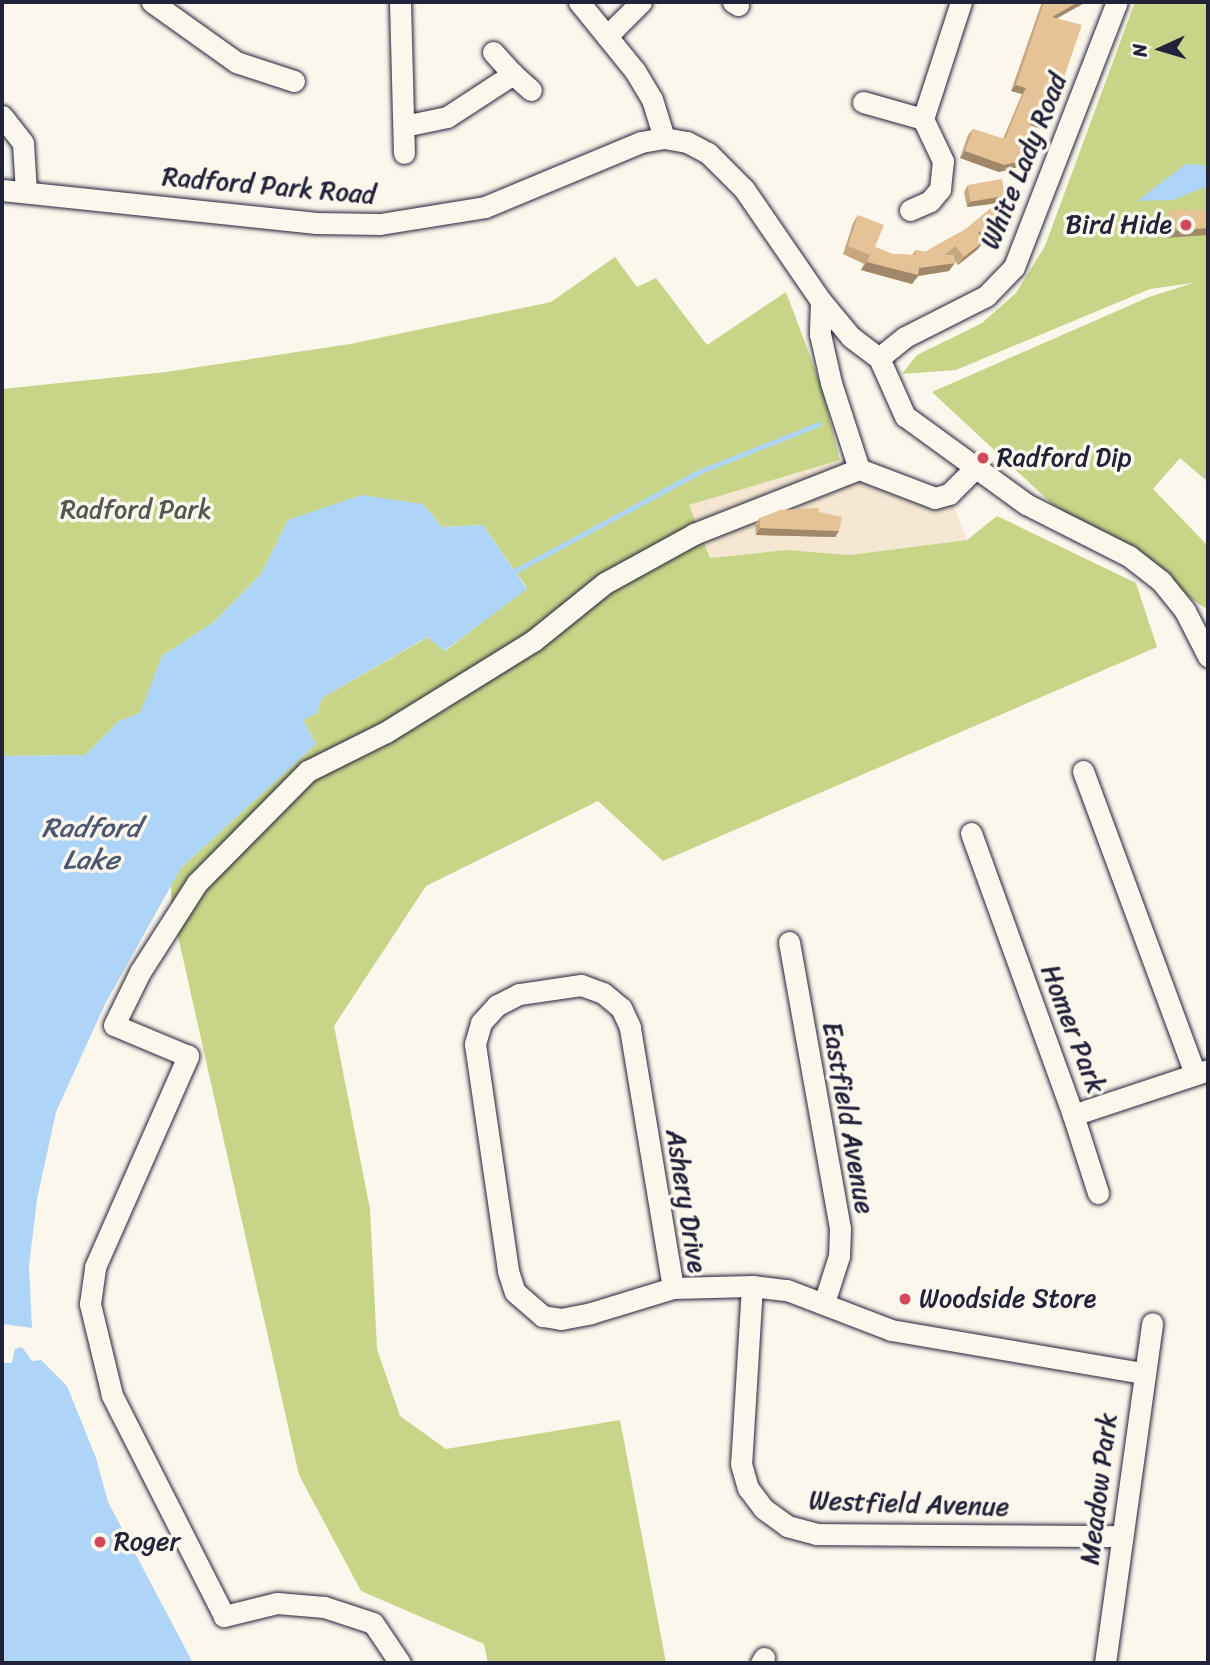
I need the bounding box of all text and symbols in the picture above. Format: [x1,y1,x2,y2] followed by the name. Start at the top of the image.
[1126,14,1196,84] north arrow
[1123,43,1156,58] text: N
[974,68,1074,254] street label: White Lady Road
[161,161,377,211] street label: Radford Park Road
[1065,209,1172,241] place label: Bird Hide
[1178,217,1194,233] marker: Bird Hide
[997,442,1132,474] place label: Radford Dip
[975,450,991,466] marker: Radford Dip
[60,494,212,526] park label: Radford Park
[42,811,140,877] water label: Radford Lake
[1034,960,1112,1098] street label: Homer Park
[816,1020,880,1216] street label: Eastfield Avenue
[659,1127,713,1275] street label: Ashery Drive
[919,1283,1097,1315] place label: Woodside Store
[897,1291,913,1307] marker: Woodside Store
[1074,1412,1124,1566] street label: Meadow Park
[808,1485,1010,1523] street label: Westfield Avenue
[114,1526,180,1558] place label: Roger
[92,1534,108,1550] marker: Roger

